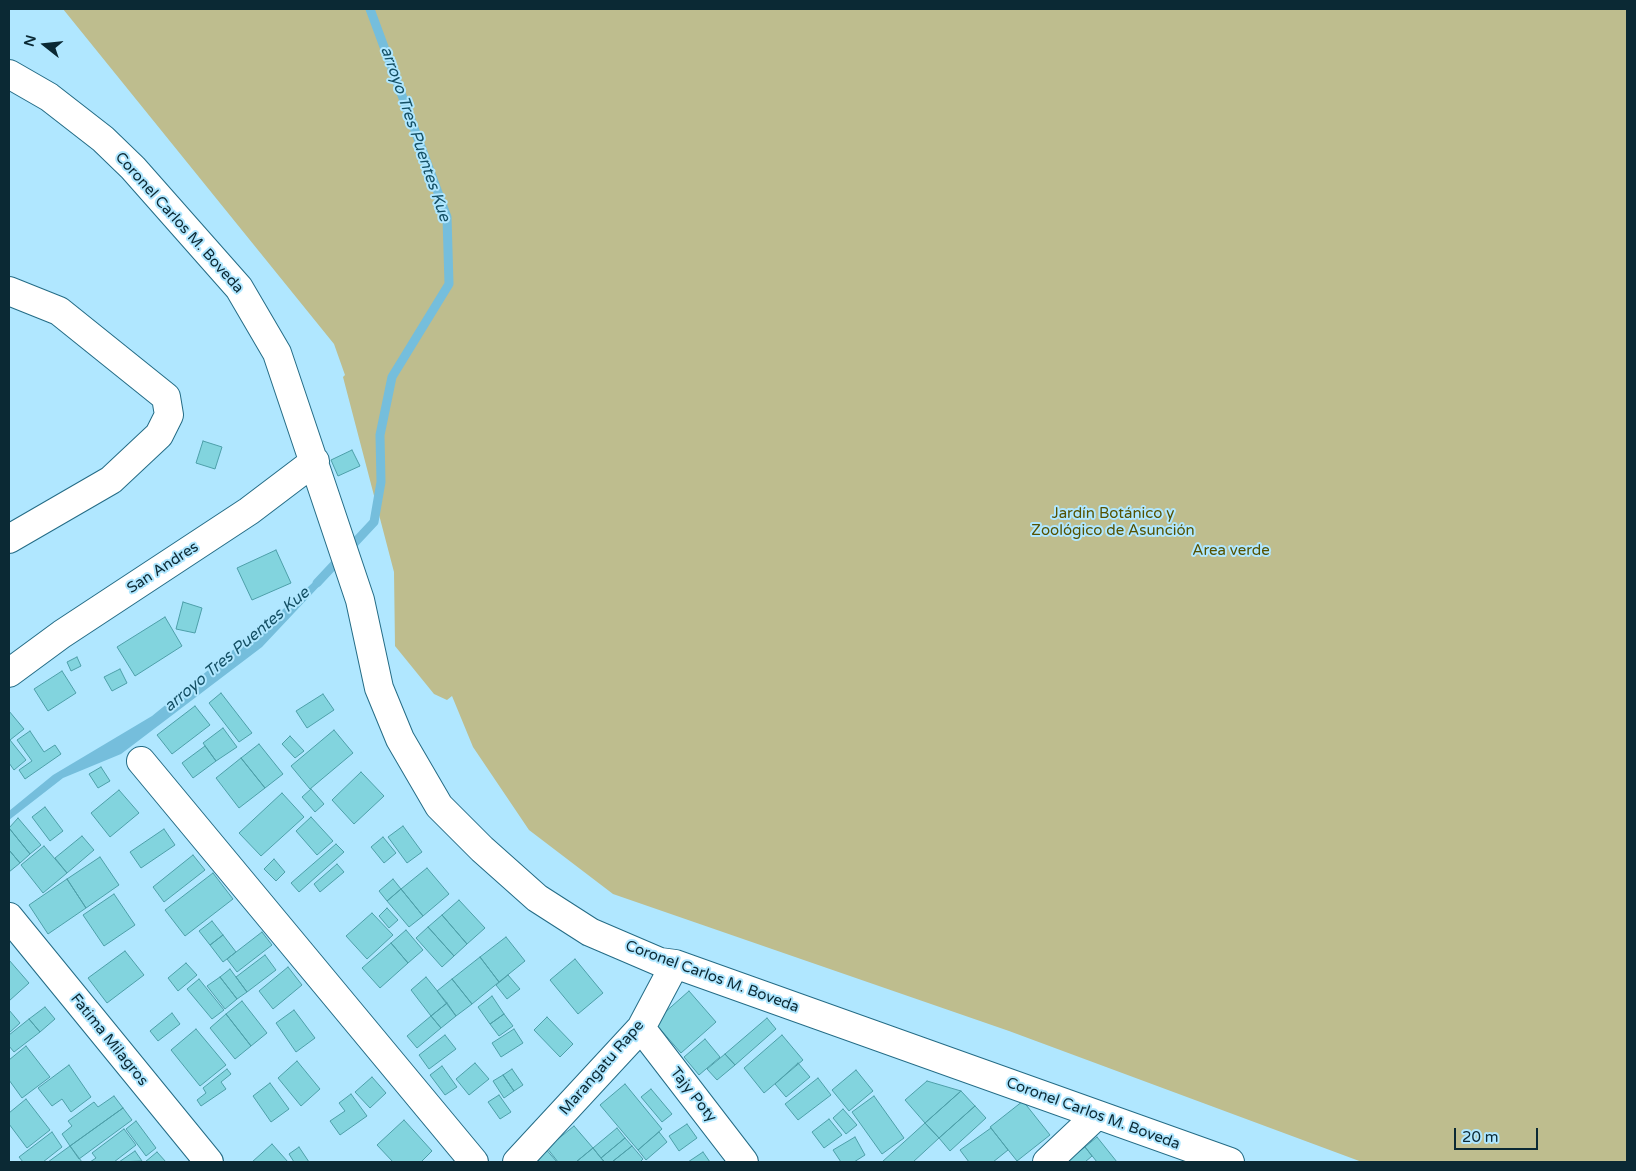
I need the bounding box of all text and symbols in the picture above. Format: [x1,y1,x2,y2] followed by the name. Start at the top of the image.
[20,20,70,70] north arrow
[20,33,40,48] text: N
[376,44,454,224] water label: arroyo Tres Puentes Kue
[111,149,247,297] street label: Coronel Carlos M. Boveda
[1031,505,1195,540] park label: Jardín Botánico y Zoológico de Asunción
[124,538,202,598] street label: San Andres
[1192,542,1270,560] park label: Area verde
[160,584,314,716] water label: arroyo Tres Puentes Kue
[623,937,801,1017] street label: Coronel Carlos M. Boveda
[66,990,152,1090] street label: Fatima Milagros
[556,1017,648,1119] street label: Marangatu Rape
[666,1064,720,1126] street label: Tajy Poty
[1004,1074,1182,1154] street label: Coronel Carlos M. Boveda
[1456,1118,1540,1150] scale bar
[1462,1128,1499,1146] text: 20 m

